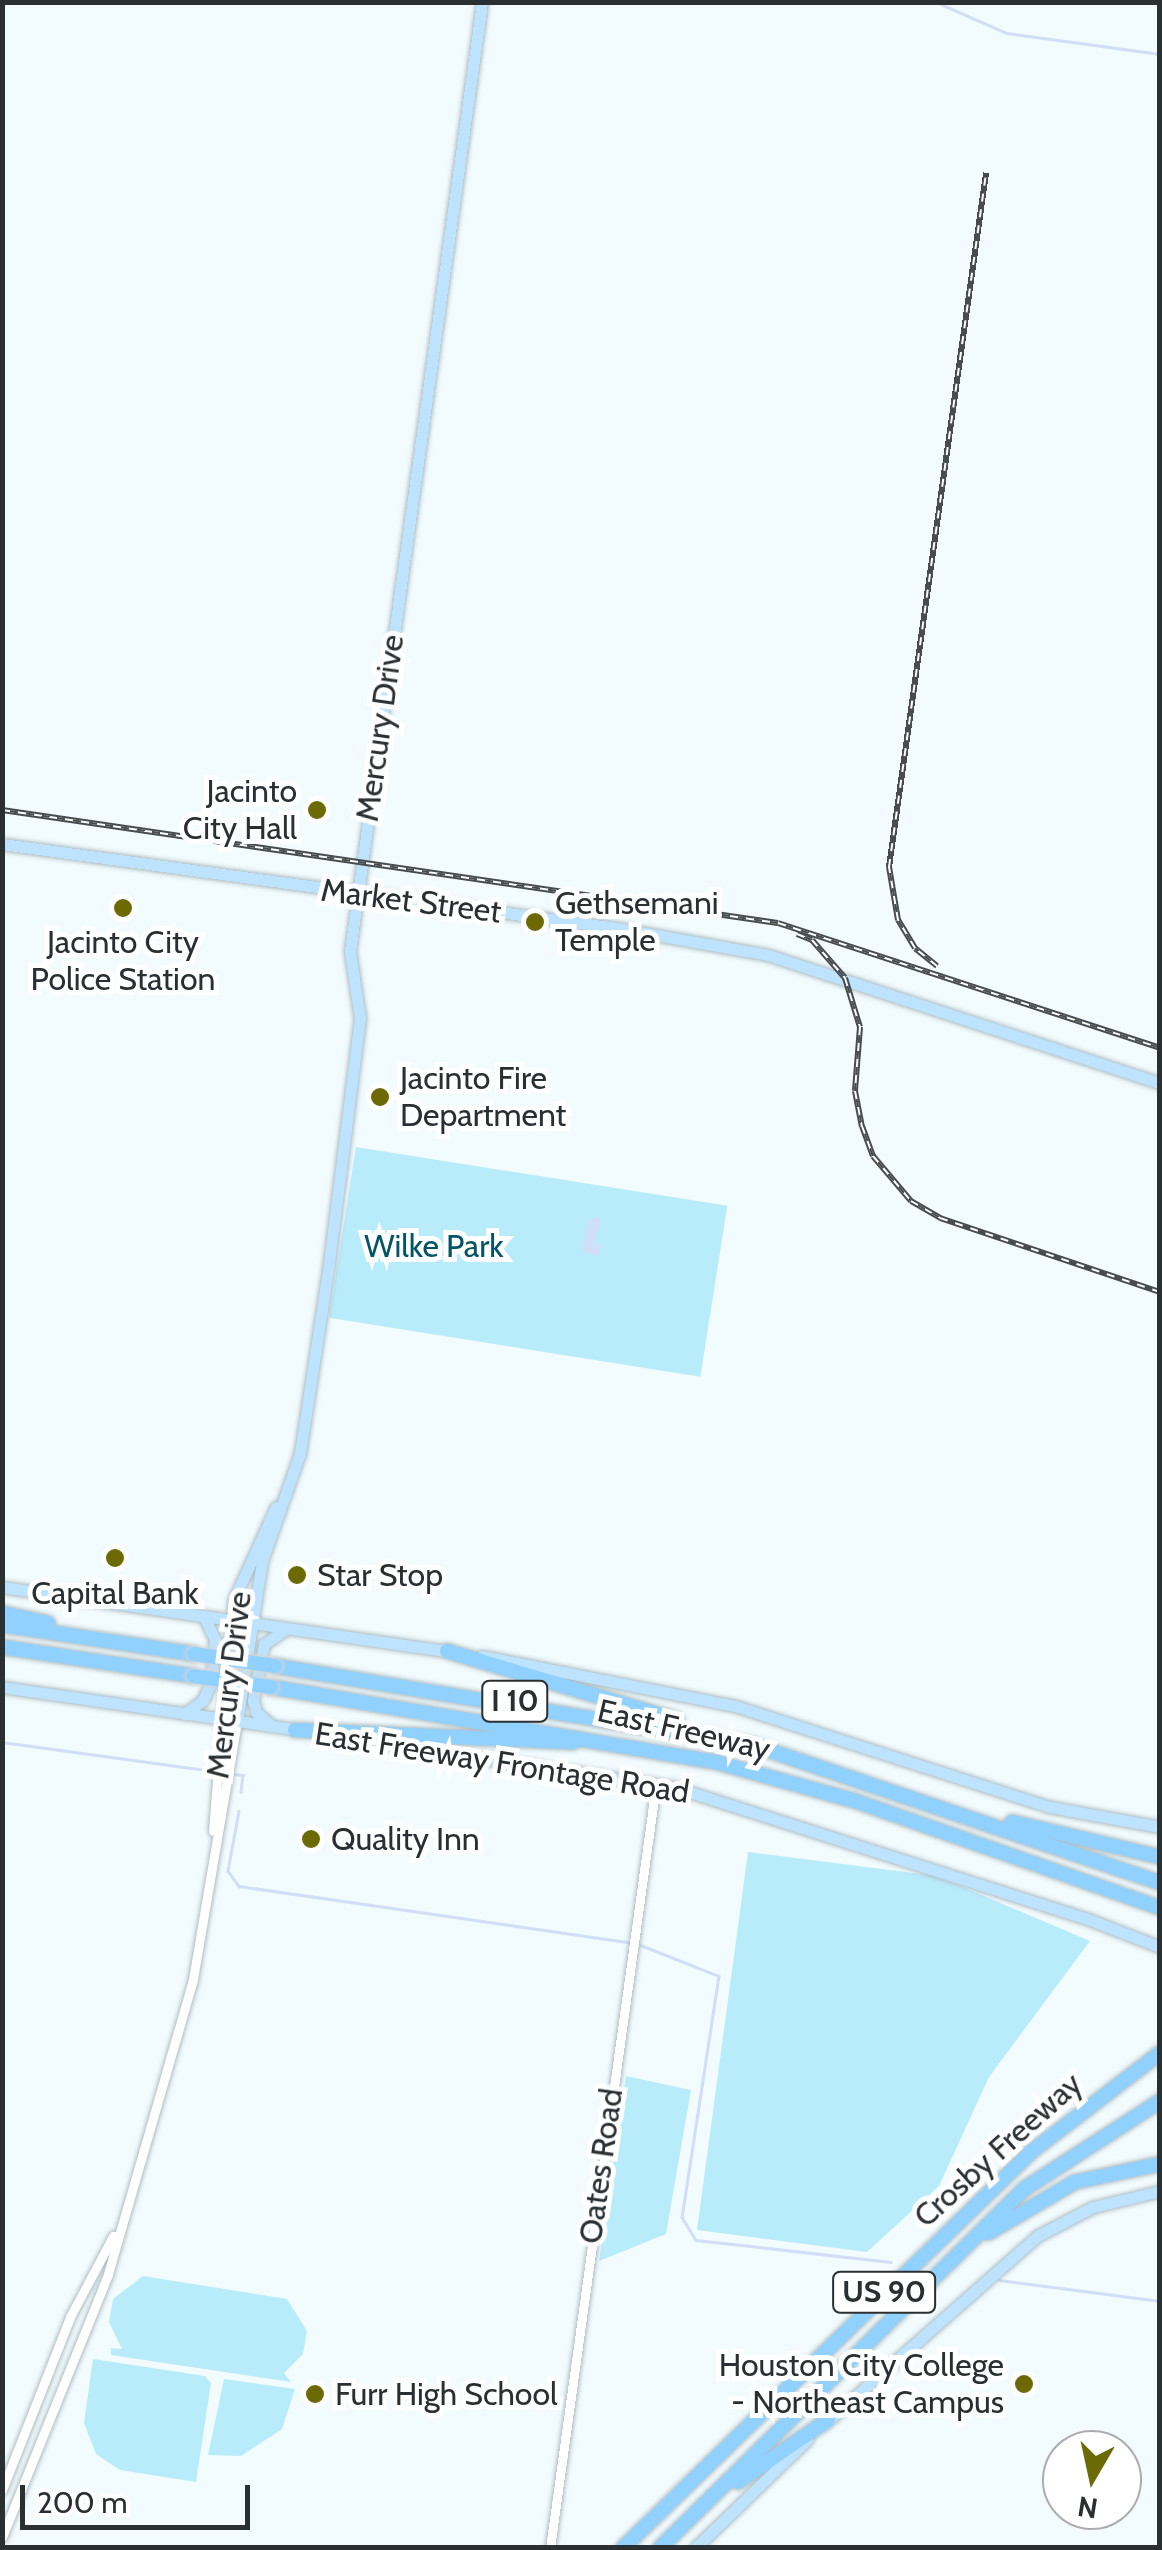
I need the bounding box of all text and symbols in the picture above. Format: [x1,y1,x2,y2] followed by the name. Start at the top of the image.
[348,632,412,824] street label: Mercury Drive
[183,773,297,848] place label: Jacinto City Hall
[306,799,328,821] marker: Jacinto City Hall
[319,871,503,931] street label: Market Street
[555,885,719,960] place label: Gethsemani Temple
[112,897,134,919] marker: Jacinto City Police Station
[524,911,546,933] marker: Gethsemani Temple
[31,924,215,999] place label: Jacinto City Police Station
[400,1060,566,1135] place label: Jacinto Fire Department
[369,1086,391,1108] marker: Jacinto Fire Department
[364,1227,504,1265] park label: Wilke Park
[104,1547,126,1569] marker: Capital Bank
[317,1556,443,1594] place label: Star Stop
[286,1564,308,1586] marker: Star Stop
[31,1574,199,1612] place label: Capital Bank
[198,1589,260,1781] street label: Mercury Drive
[480,1676,550,1726] road number: I 10
[594,1691,774,1769] street label: East Freeway
[312,1714,692,1812] street label: East Freeway Frontage Road
[331,1820,480,1858] place label: Quality Inn
[300,1828,322,1850] marker: Quality Inn
[906,2065,1090,2235] street label: Crosby Freeway
[571,2086,631,2246] street label: Oates Road
[832,2267,936,2317] road number: US 90
[719,2347,1004,2422] place label: Houston City College - Northeast Campus
[1013,2373,1035,2395] marker: Houston City College - Northeast Campus
[335,2375,558,2413] place label: Furr High School
[304,2383,326,2405] marker: Furr High School
[1042,2430,1142,2530] north arrow
[25,2465,255,2527] scale bar
[37,2484,128,2521] text: 200 m
[1075,2489,1100,2526] text: N

